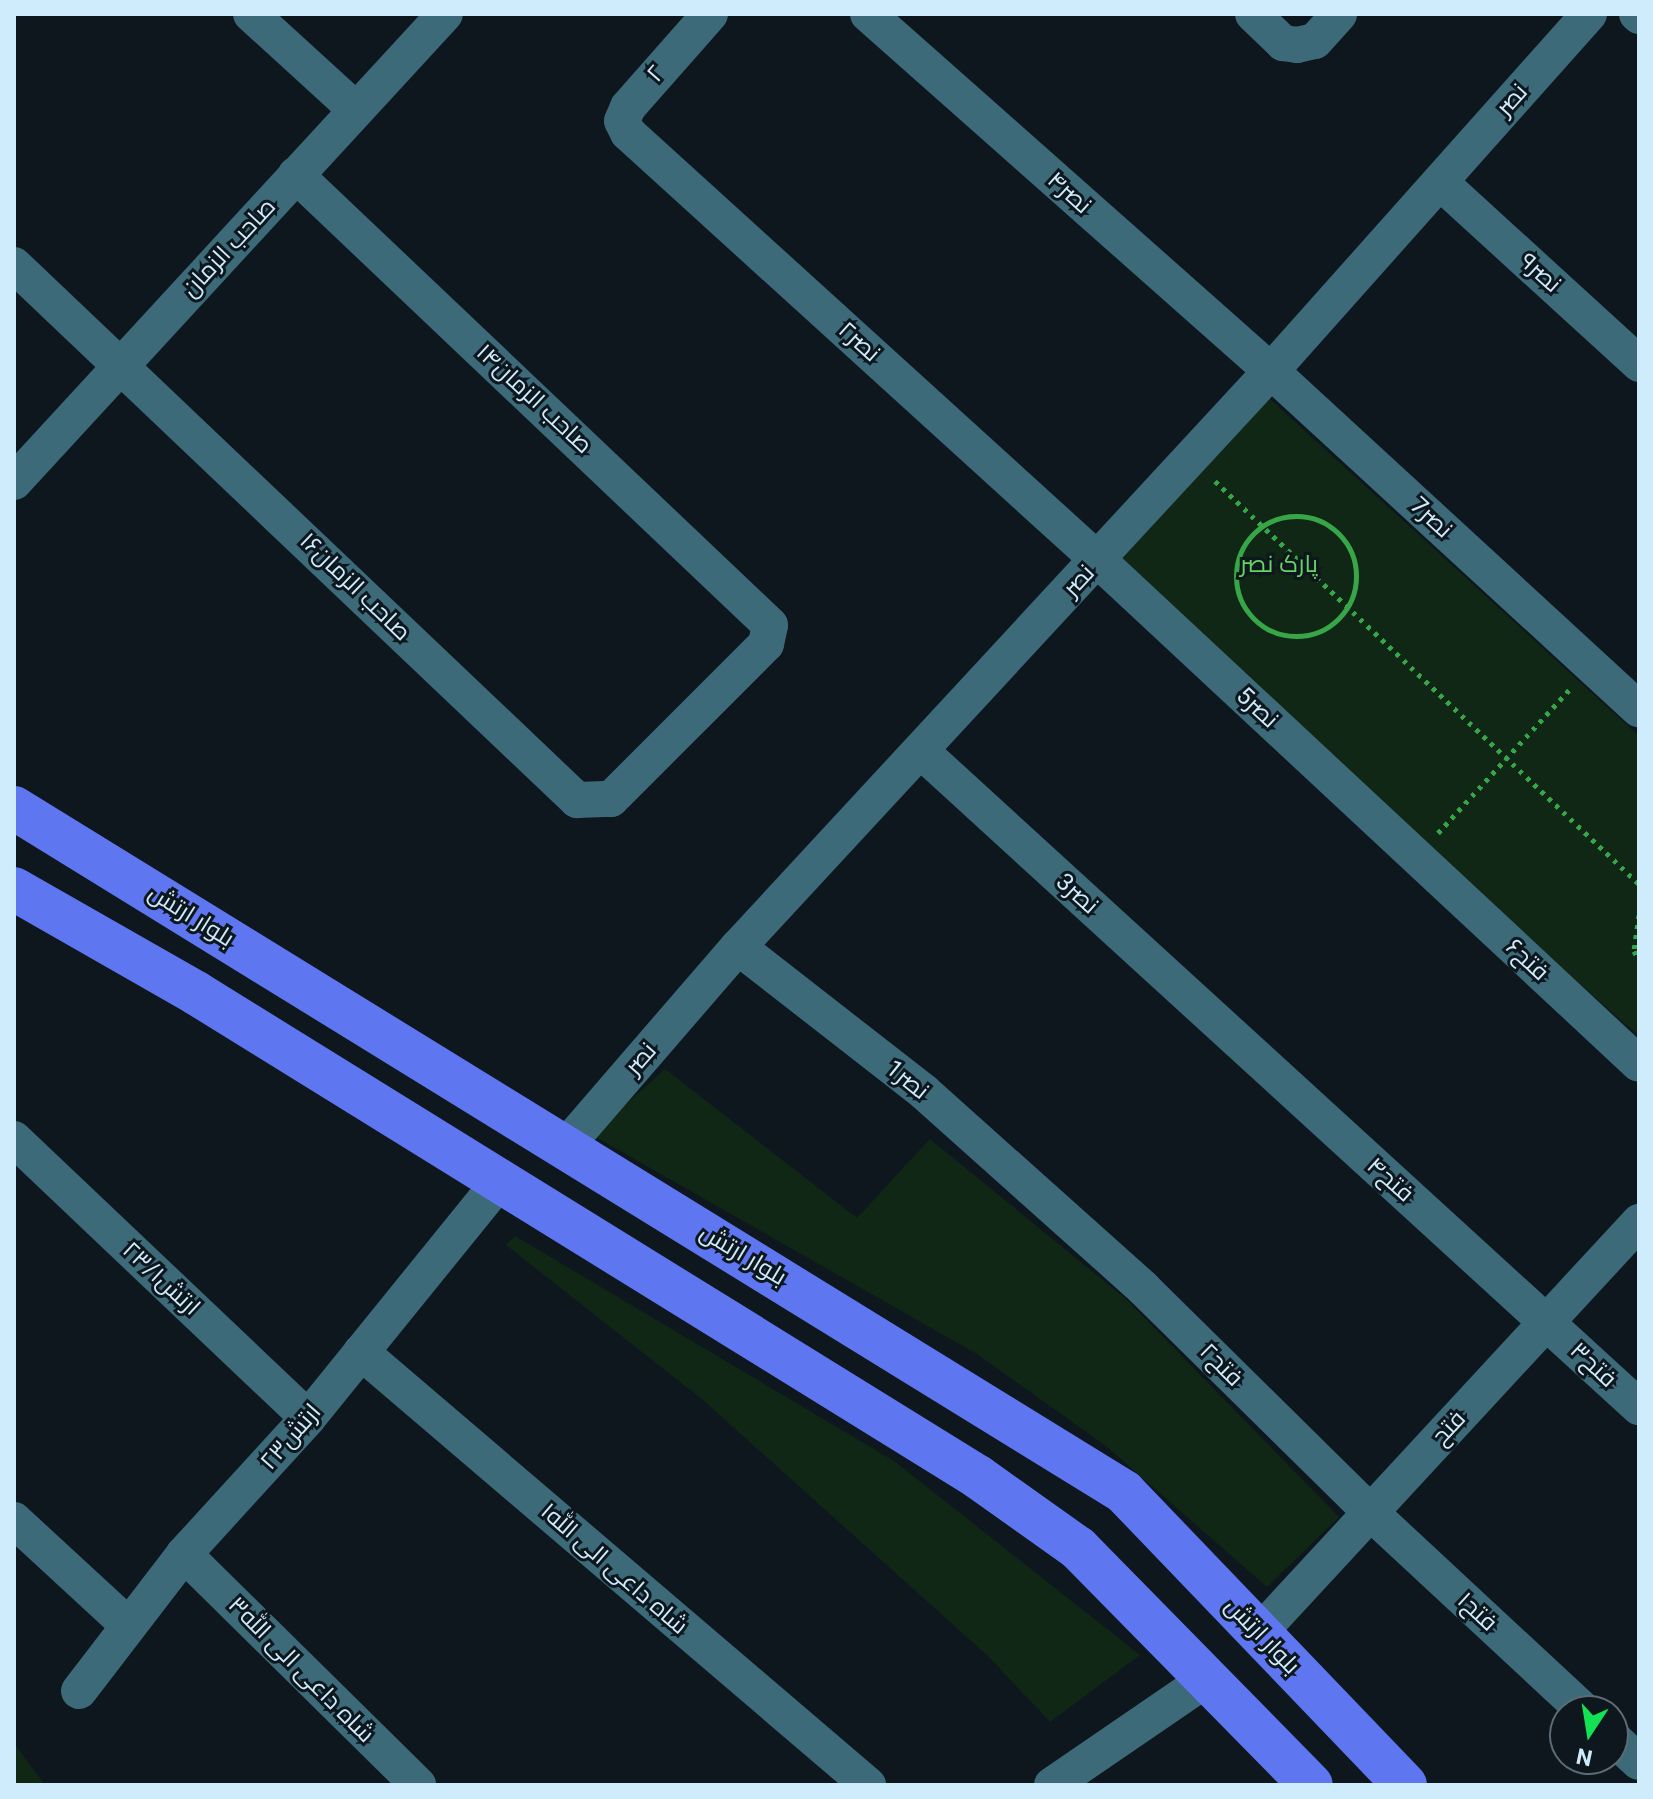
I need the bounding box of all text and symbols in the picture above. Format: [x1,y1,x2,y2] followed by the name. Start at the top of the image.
[641,60,671,88] street label: ۲
[1490,78,1534,122] street label: نصر
[1041,166,1097,220] street label: ۴نصر
[176,193,282,303] street label: صاحب الزمان
[1513,247,1567,299] street label: ۹نصر
[832,316,886,368] street label: نصر۲
[470,338,598,460] street label: صاحب الزمان۱۴
[1404,492,1458,544] street label: 7نصر
[293,527,417,647] street label: صاحب الزمان۱۶
[1240,551,1318,579] park label: پارک نصر
[1057,559,1101,603] street label: نصر
[1230,682,1284,734] street label: 5نصر
[1050,868,1104,920] street label: 3نصر
[143,878,239,954] street label: بلوار ارتش
[1500,933,1554,987] street label: ۶فتح
[619,1037,663,1081] street label: نصر
[880,1054,934,1106] street label: 1نصر
[1361,1152,1419,1208] street label: فتح۴
[695,1218,791,1292] street label: بلوار ارتش
[116,1236,206,1322] street label: ۲۳/۱ارتش
[1564,1336,1622,1394] street label: ۳فتح
[1193,1337,1249,1393] street label: ۲فتح
[255,1398,327,1476] street label: ارتش۲۳
[1426,1405,1472,1451] street label: فتح
[534,1497,694,1641] street label: شاه داعی الی الله۱
[1451,1586,1503,1638] street label: ۱فتح
[222,1591,380,1749] street label: شاه داعی الی الله۳
[1218,1592,1306,1680] street label: بلوار ارتش
[1549,1695,1629,1775] north arrow
[1574,1743,1595,1771] text: N

